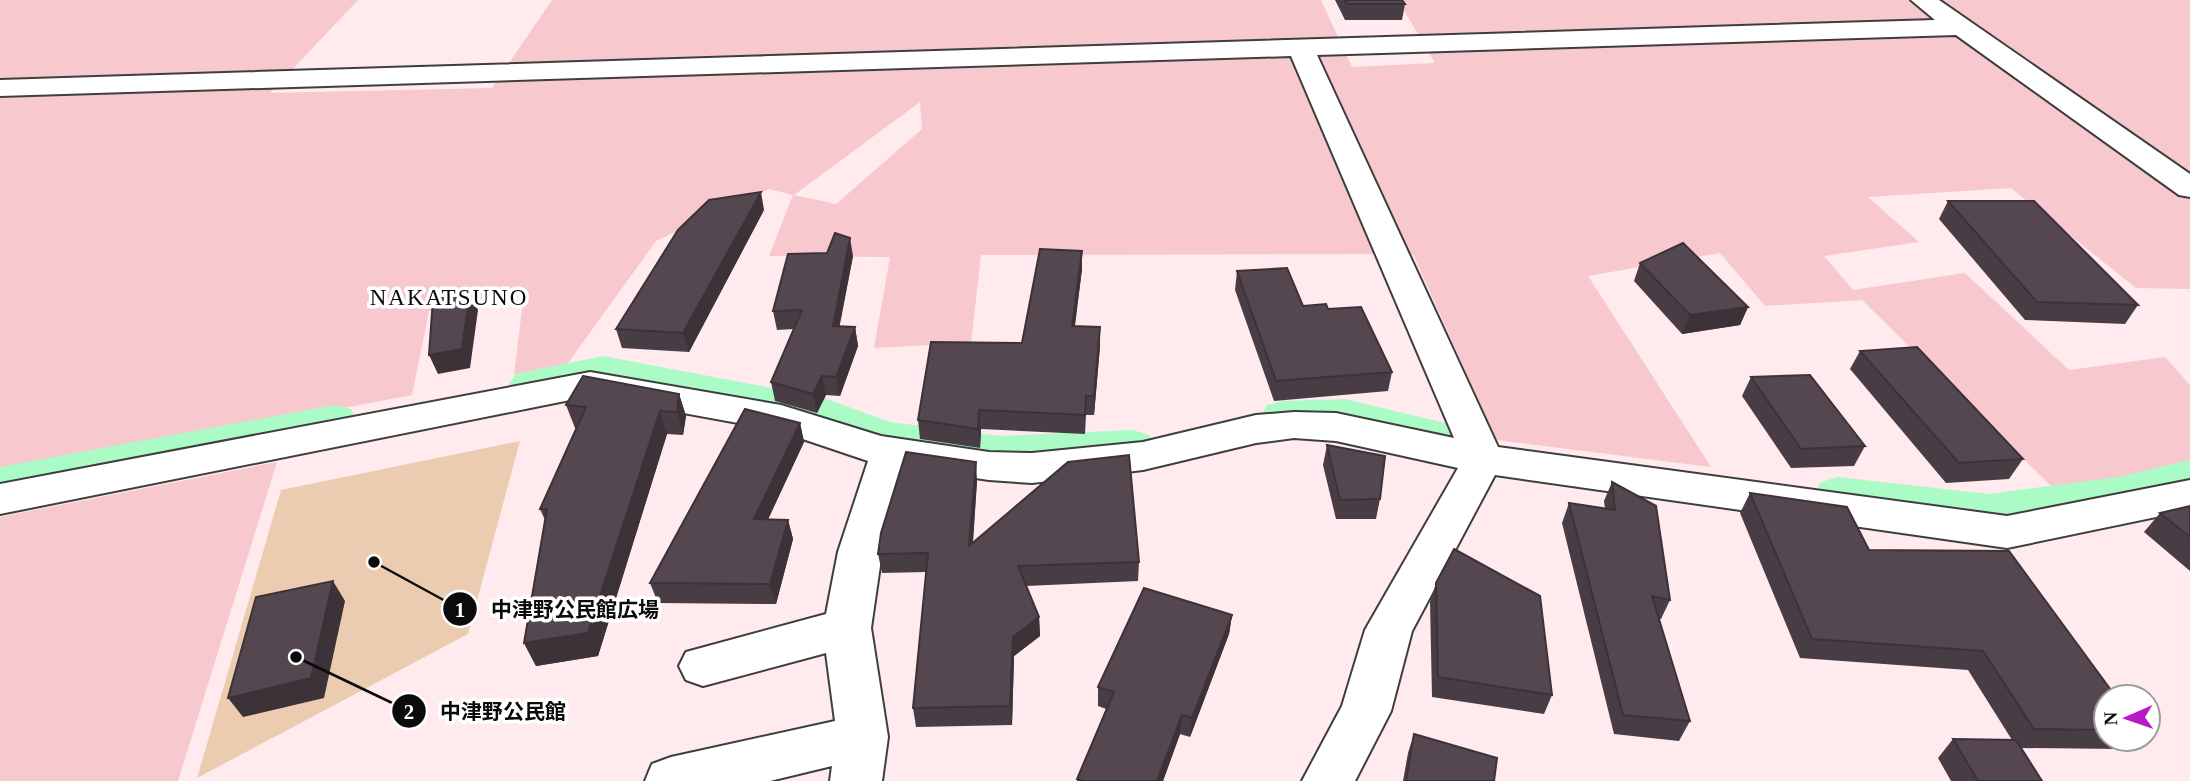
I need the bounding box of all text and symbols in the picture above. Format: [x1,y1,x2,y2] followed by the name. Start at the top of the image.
[370,285,528,310] district label: NAKATSUNO
[442,588,673,630] callout: 中津野公民館広場
[455,598,465,622] text: 1
[491,598,659,622] text: 中津野公民館広場
[2092,683,2162,753] north arrow
[391,690,580,732] callout: 中津野公民館
[404,700,414,724] text: 2
[440,700,566,724] text: 中津野公民館
[2100,711,2121,726] text: N

